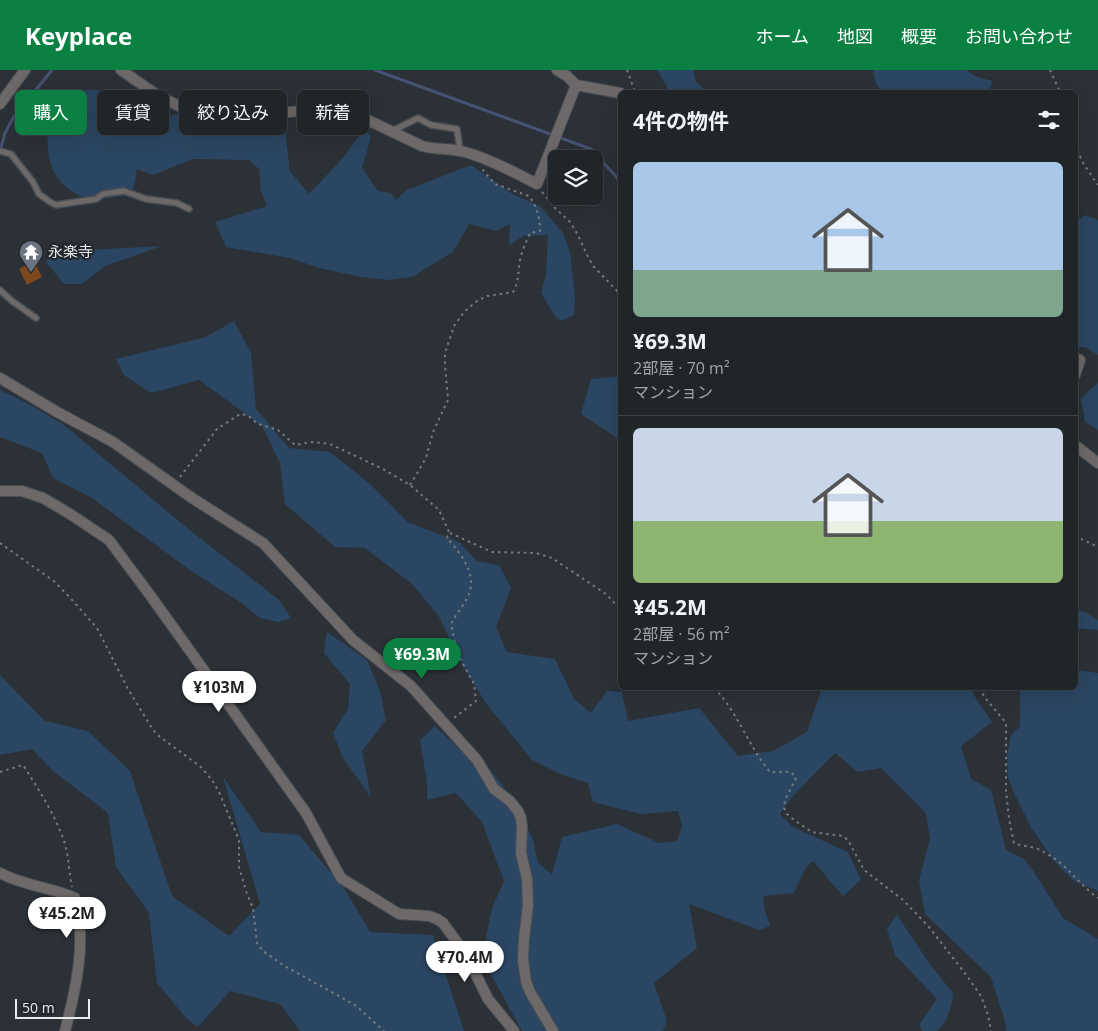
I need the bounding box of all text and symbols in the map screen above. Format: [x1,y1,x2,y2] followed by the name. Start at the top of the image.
[25,19,132,52] text: Keyplace
[756,24,809,48] text: ホーム
[837,24,873,48] text: 地図
[901,24,937,48] text: 概要
[965,24,1073,48] text: お問い合わせ
[15,90,87,135] chip: 購入
[97,90,169,135] chip: 賃貸
[179,90,287,135] chip: 絞り込み
[297,90,369,135] chip: 新着
[1035,106,1063,134] icon: filters
[633,107,729,135] text: 4件の物件
[548,150,603,205] map controls
[548,150,603,205] button: layers
[803,195,893,285] icon: home
[18,239,44,273] temple icon: 永楽寺
[48,241,93,261] place label: 永楽寺
[633,327,707,355] text: ¥69.3M
[633,357,730,379] text: 2部屋 · 70 m²
[633,381,713,403] text: マンション
[803,460,893,550] icon: home
[633,593,707,621] text: ¥45.2M
[633,623,730,645] text: 2部屋 · 56 m²
[381,638,463,680] pin: ¥69.3M
[394,643,450,665] text: ¥69.3M
[633,647,713,669] text: マンション
[184,670,254,713] pin: ¥103M
[193,676,245,698] text: ¥103M
[26,896,108,939] pin: ¥45.2M
[39,902,95,924] text: ¥45.2M
[424,940,506,983] pin: ¥70.4M
[437,946,493,968] text: ¥70.4M
[15,996,90,1019] scale bar
[22,998,55,1017] text: 50 m

